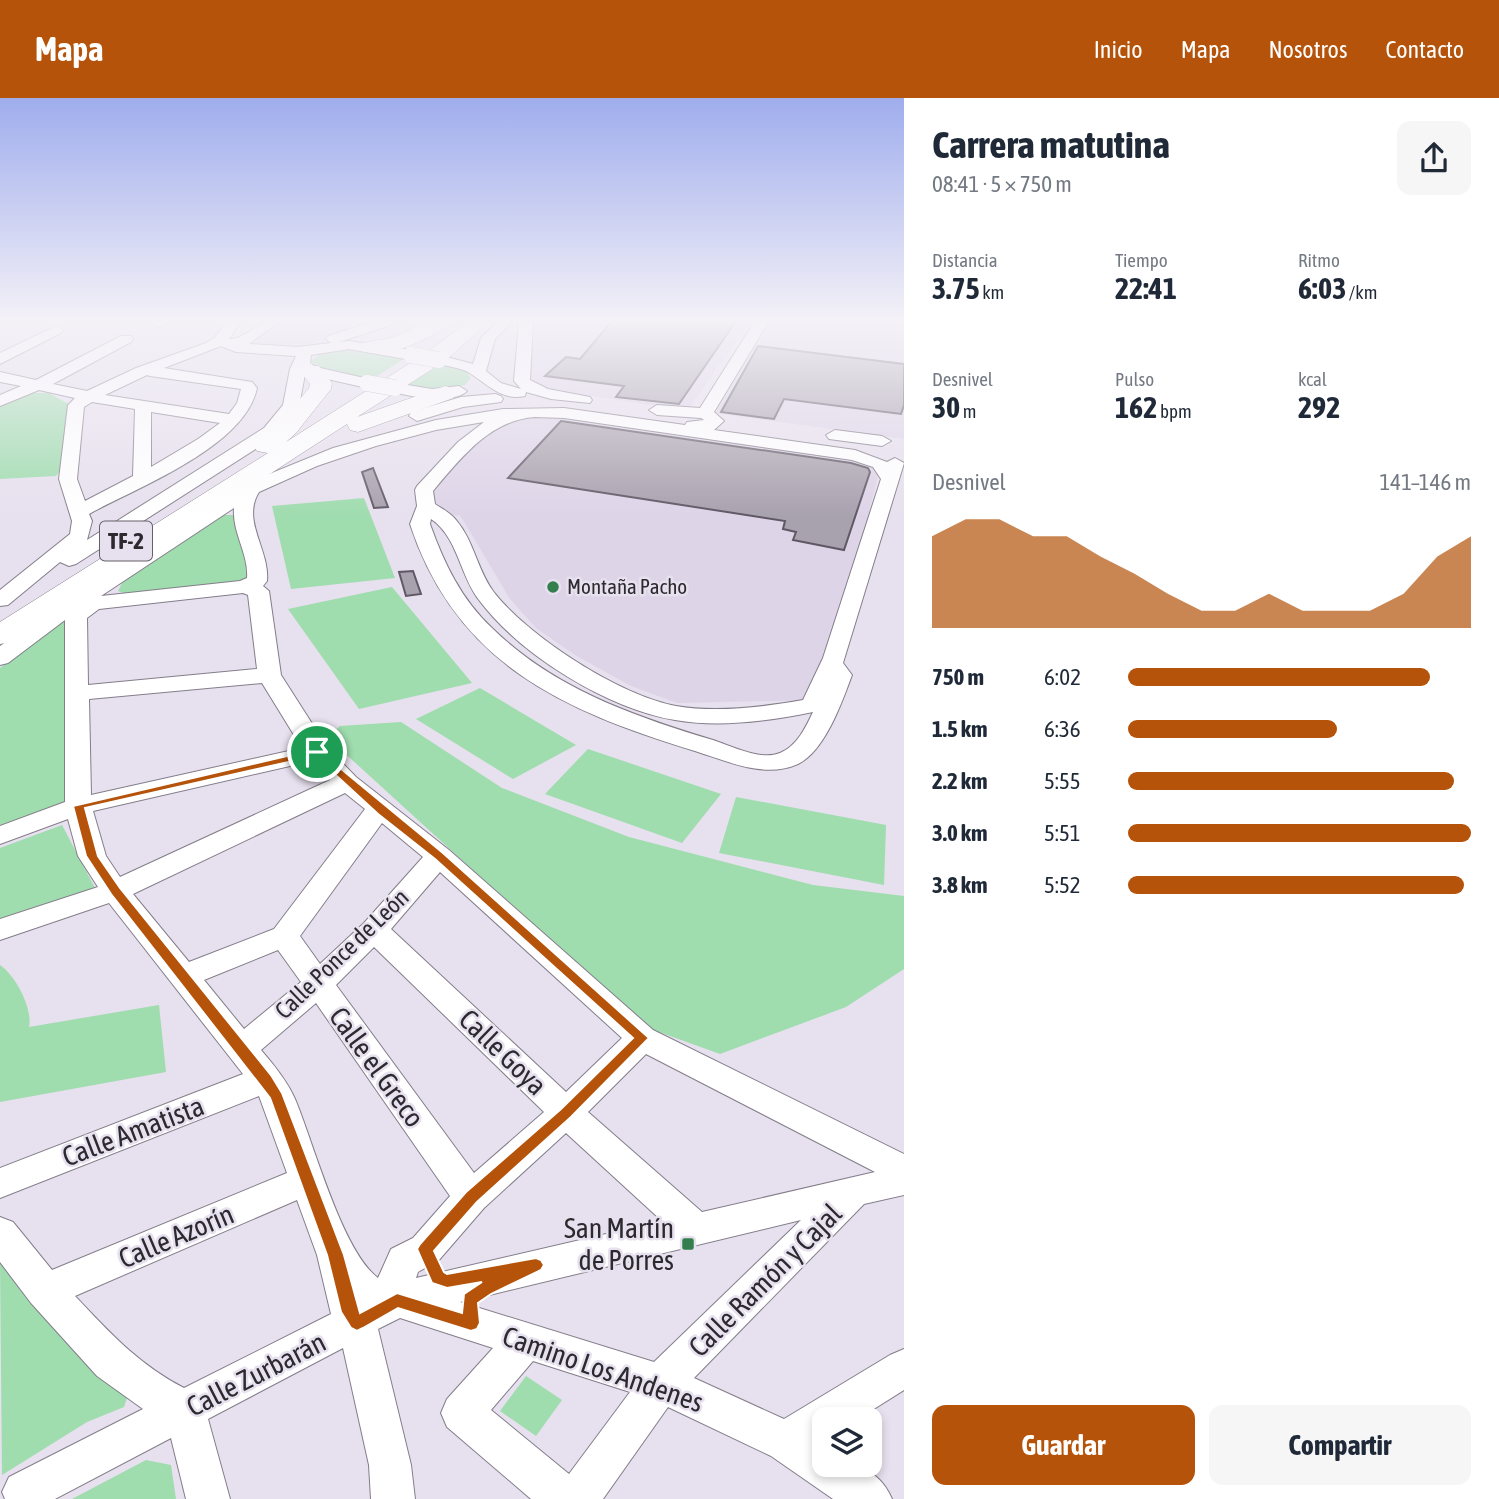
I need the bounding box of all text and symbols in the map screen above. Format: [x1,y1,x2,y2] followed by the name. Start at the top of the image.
[35,30,103,68] text: Mapa
[1094,36,1143,63] text: Inicio
[1181,36,1230,63] text: Mapa
[1268,36,1347,63] text: Nosotros
[1385,36,1464,63] text: Contacto
[1397,121,1471,195] button: share
[932,123,1170,166] text: Carrera matutina
[932,171,1072,197] text: 08:41 · 5 × 750 m
[932,249,997,271] text: Distancia
[1115,249,1168,271] text: Tiempo
[1298,249,1340,271] text: Ritmo
[932,271,980,305] text: 3.75
[1115,271,1177,305] text: 22:41
[1298,271,1346,305] text: 6:03
[980,281,1004,303] text: km
[1346,281,1377,303] text: /km
[932,368,993,390] text: Desnivel
[1115,368,1154,390] text: Pulso
[1298,368,1327,390] text: kcal
[932,390,960,424] text: 30
[1115,390,1157,424] text: 162
[1298,390,1340,424] text: 292
[960,400,977,422] text: m
[1157,400,1192,422] text: bpm
[932,469,1006,495] text: Desnivel
[1380,469,1471,495] text: 141–146 m
[100,522,152,560] road number: TF-2
[567,574,687,598] place label: Montaña Pacho
[545,579,561,595] marker: Montaña Pacho
[932,664,984,690] text: 750 m
[1044,664,1081,690] text: 6:02
[932,716,988,742] text: 1.5 km
[1044,716,1081,742] text: 6:36
[287,722,347,782] pin
[298,733,336,771] icon: arrive
[932,768,988,794] text: 2.2 km
[1044,768,1081,794] text: 5:55
[932,820,988,846] text: 3.0 km
[1044,820,1081,846] text: 5:51
[932,872,988,898] text: 3.8 km
[1044,872,1081,898] text: 5:52
[269,883,414,1024] street label: Calle Ponce de León
[323,1001,431,1133] street label: Calle el Greco
[453,1003,553,1101] street label: Calle Goya
[58,1089,208,1173] street label: Calle Amatista
[114,1197,238,1275] street label: Calle Azorín
[682,1197,848,1363] street label: Calle Ramón y Cajal
[564,1212,674,1276] place label: San Martín de Porres
[680,1236,696,1252] marker: San Martín de Porres
[499,1320,707,1418] street label: Camino Los Andenes
[181,1325,331,1423] street label: Calle Zurbarán
[932,1405,1195,1485] button: Guardar
[1209,1405,1471,1485] button: Compartir
[812,1407,882,1477] map controls
[812,1407,882,1477] button: layers

